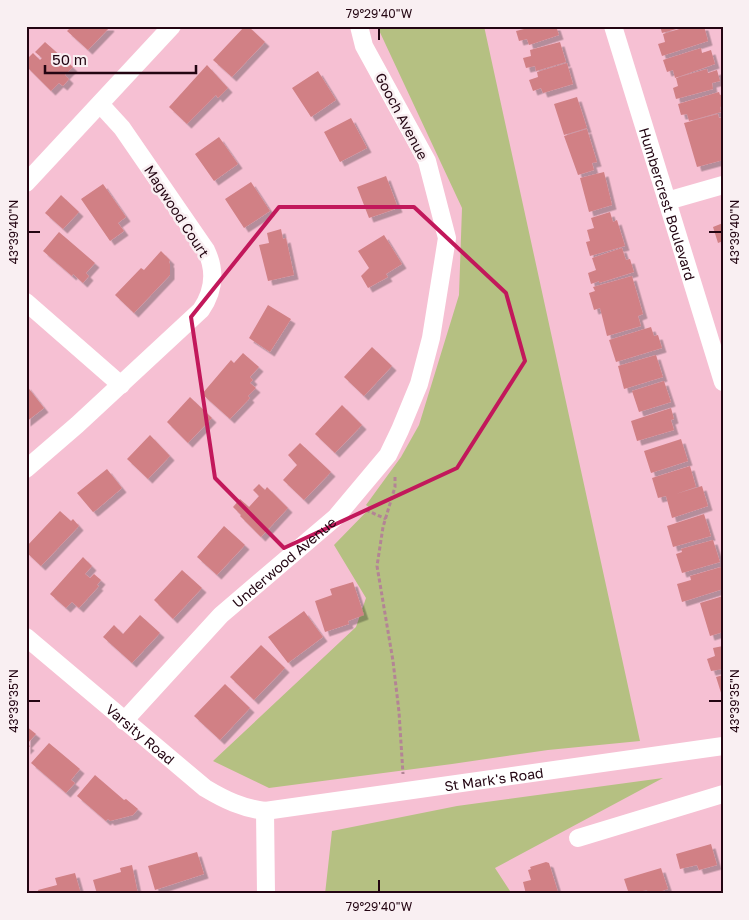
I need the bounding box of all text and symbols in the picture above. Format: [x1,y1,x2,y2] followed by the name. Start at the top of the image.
[346,6,413,21] text: 79°29'40"W
[45,42,196,74] scale bar
[52,50,87,68] text: 50 m
[372,70,432,162] street label: Gooch Avenue
[636,125,699,282] street label: Humbercrest Boulevard
[141,162,213,260] street label: Magwood Court
[6,200,21,264] text: 43°39'40"N
[727,200,742,264] text: 43°39'40"N
[228,513,339,611] street label: Underwood Avenue
[6,669,21,733] text: 43°39'35"N
[727,669,742,733] text: 43°39'35"N
[103,700,179,768] street label: Varsity Road
[443,763,544,794] street label: St Mark's Road
[346,899,413,914] text: 79°29'40"W

